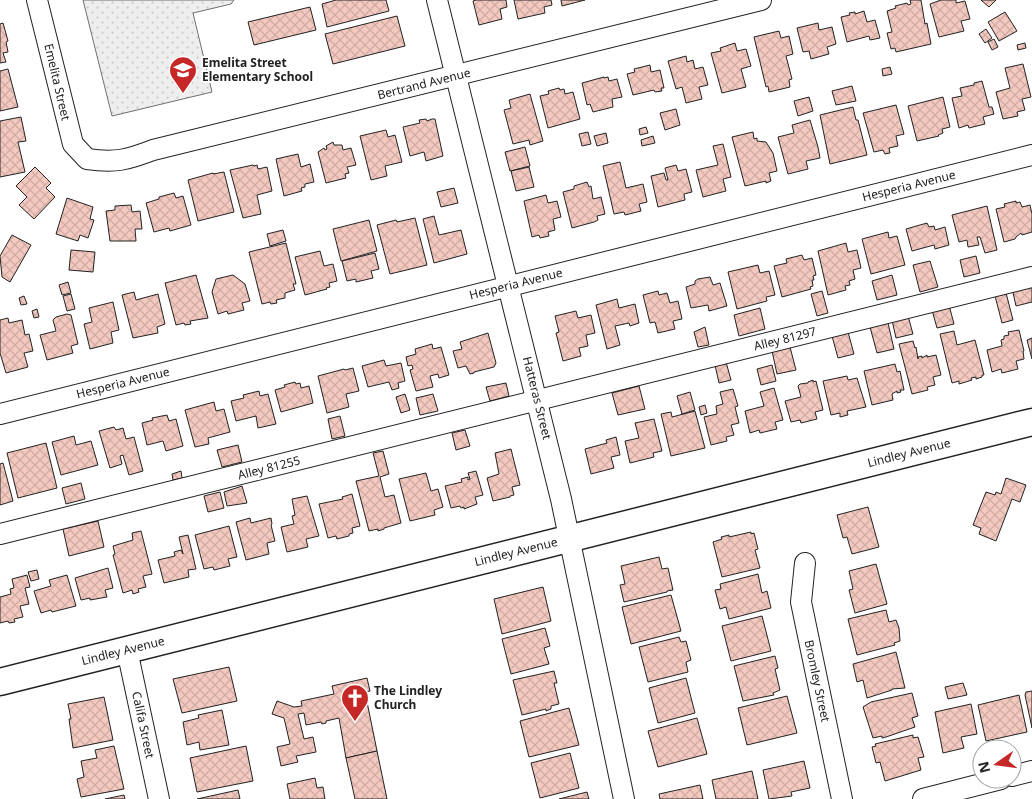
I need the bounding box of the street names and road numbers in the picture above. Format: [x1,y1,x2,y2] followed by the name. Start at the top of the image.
[40,42,75,123] street label: Emelita Street
[376,64,472,103] street label: Bertrand Avenue
[860,166,958,205] street label: Hesperia Avenue
[467,264,565,303] street label: Hesperia Avenue
[752,322,818,354] street label: Alley 81297
[519,355,556,442] street label: Hatteras Street
[74,363,172,402] street label: Hesperia Avenue
[865,434,952,471] street label: Lindley Avenue
[236,451,302,483] street label: Alley 81255
[472,533,559,570] street label: Lindley Avenue
[79,632,166,669] street label: Lindley Avenue
[801,638,835,724] street label: Bromley Street
[128,690,159,761] street label: Califa Street

